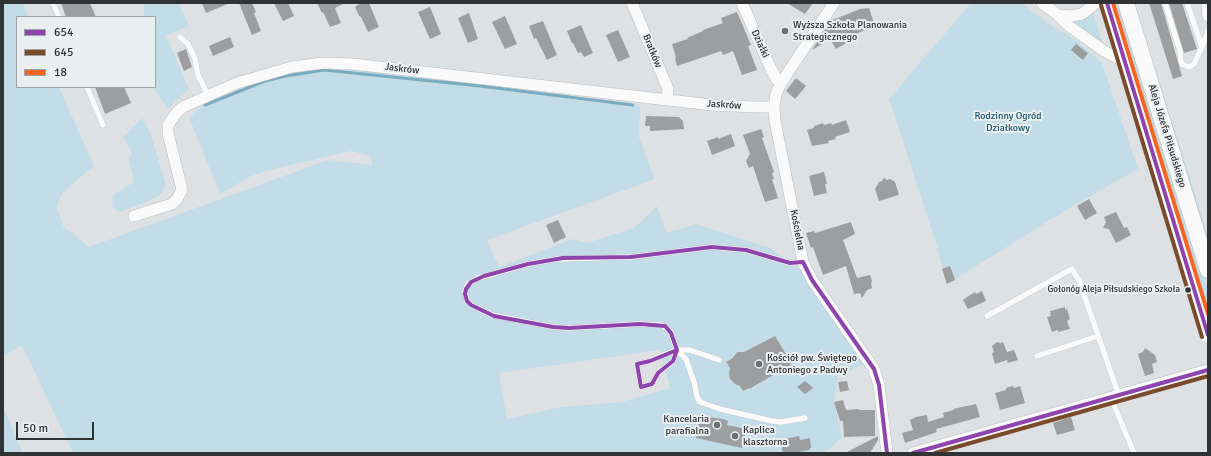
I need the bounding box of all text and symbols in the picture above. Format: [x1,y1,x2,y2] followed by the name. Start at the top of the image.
[16,16,156,88] legend
[793,19,907,42] place label: Wyższa Szkoła Planowania Strategicznego
[54,25,73,40] text: 654
[780,26,790,36] marker: Wyższa Szkoła Planowania Strategicznego
[749,28,771,60] street label: Działki
[640,32,664,70] street label: Bratków
[54,45,73,60] text: 645
[384,61,420,77] street label: Jaskrów
[54,65,67,80] text: 18
[1146,83,1188,189] street label: Aleja Józefa Piłsudskiego
[706,98,742,112] street label: Jaskrów
[974,110,1042,134] park label: Rodzinny Ogród Działkowy
[787,209,807,251] street label: Kościelna
[1048,285,1180,295] place label: Gołonóg Aleja Piłsudskiego Szkoła
[1183,285,1193,295] marker: Gołonóg Aleja Piłsudskiego Szkoła
[767,352,857,376] place label: Kościół pw. Świętego Antoniego z Padwy
[754,359,764,369] marker: Kościół pw. Świętego Antoniego z Padwy
[663,413,709,436] place label: Kancelaria parafialna
[18,414,96,440] scale bar
[712,420,722,430] marker: Kancelaria parafialna
[23,421,48,436] text: 50 m
[743,424,788,448] place label: Kaplica klasztorna
[730,431,740,441] marker: Kaplica klasztorna

